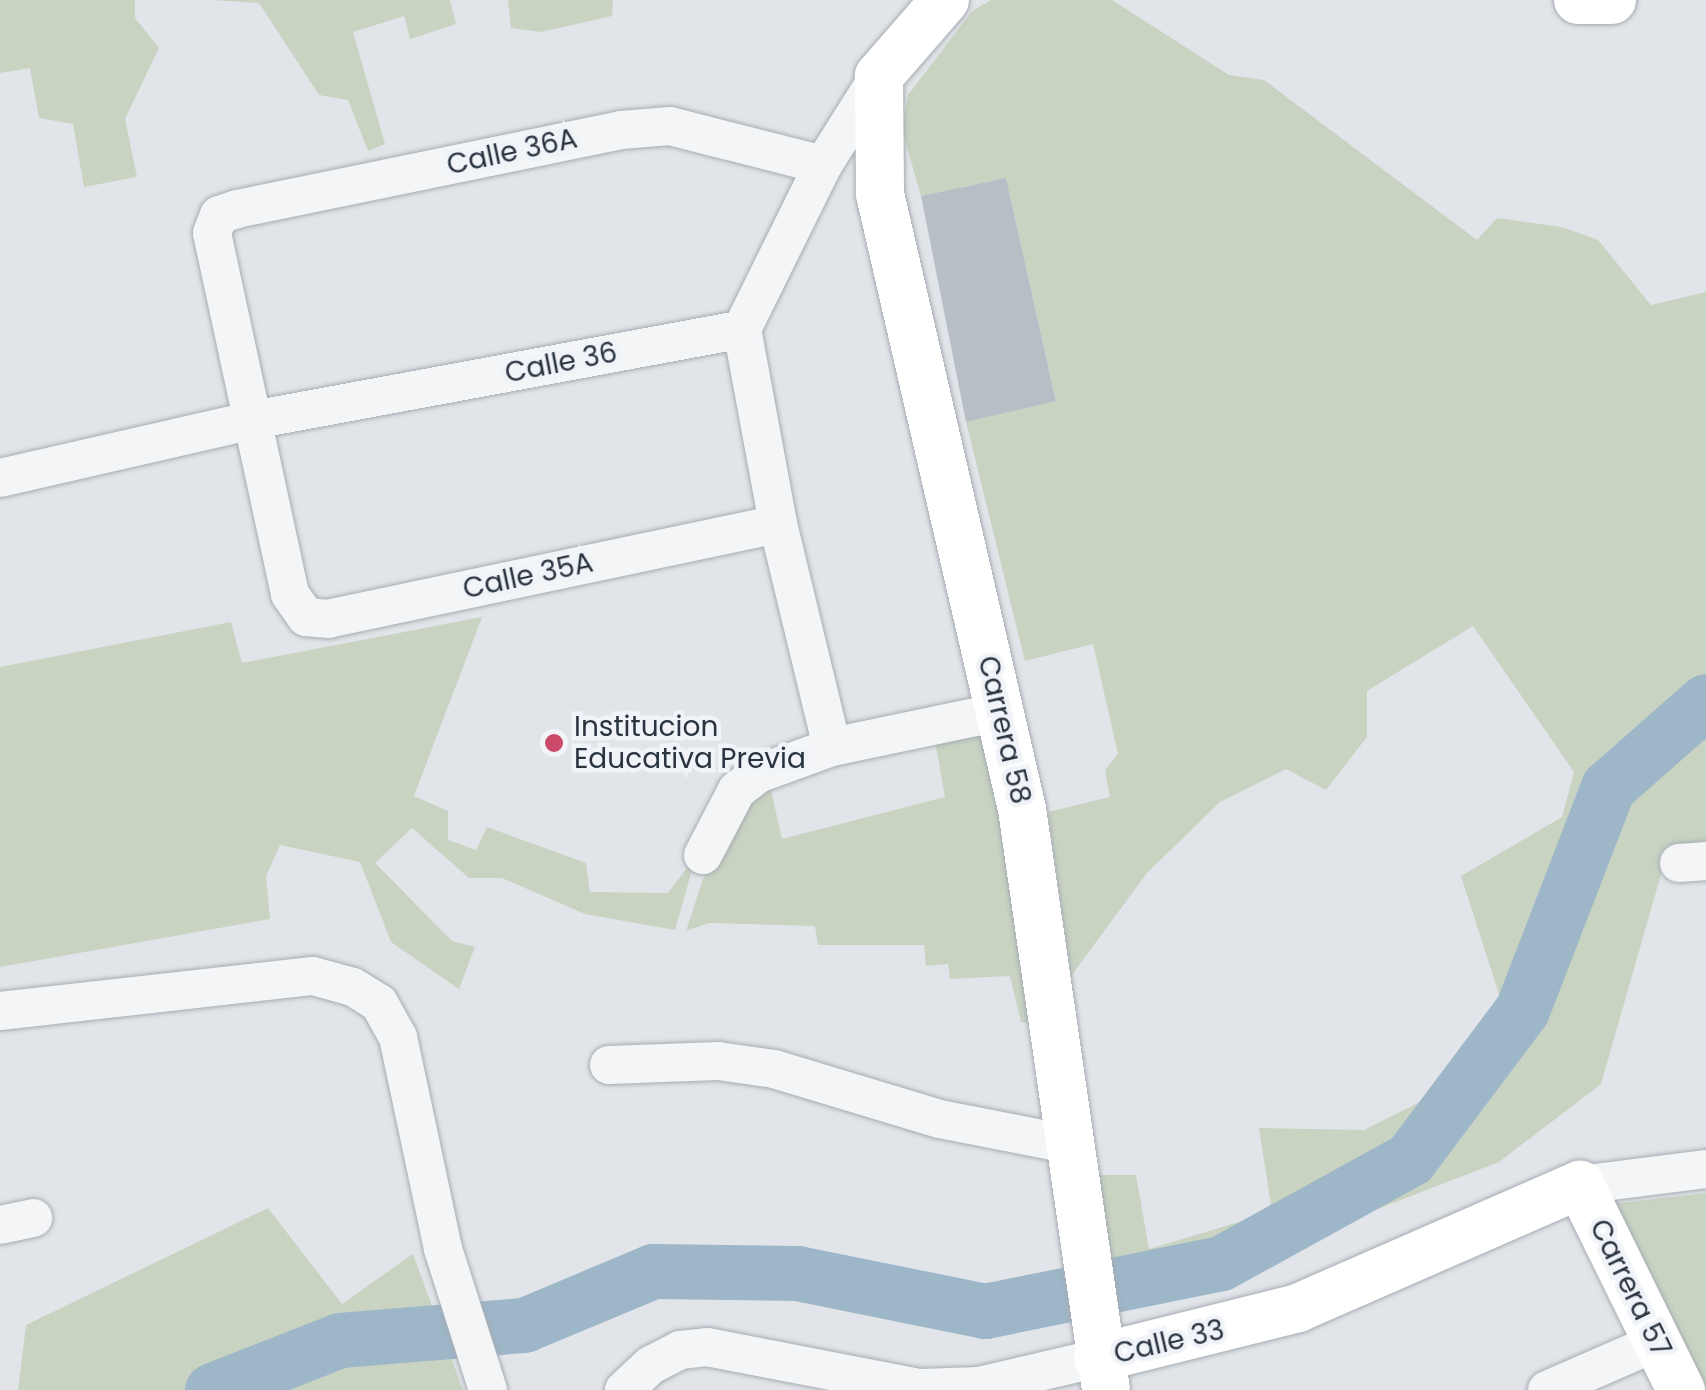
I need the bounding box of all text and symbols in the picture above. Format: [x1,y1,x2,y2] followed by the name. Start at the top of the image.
[444,122,580,182] street label: Calle 36A
[502,336,620,390] street label: Calle 36
[460,546,596,606] street label: Calle 35A
[971,653,1037,807] street label: Carrera 58
[574,710,806,776] place label: Institucion Educativa Previa
[543,732,565,754] marker: Institucion Educativa Previa
[1582,1214,1678,1362] street label: Carrera 57
[1111,1313,1227,1371] street label: Calle 33

